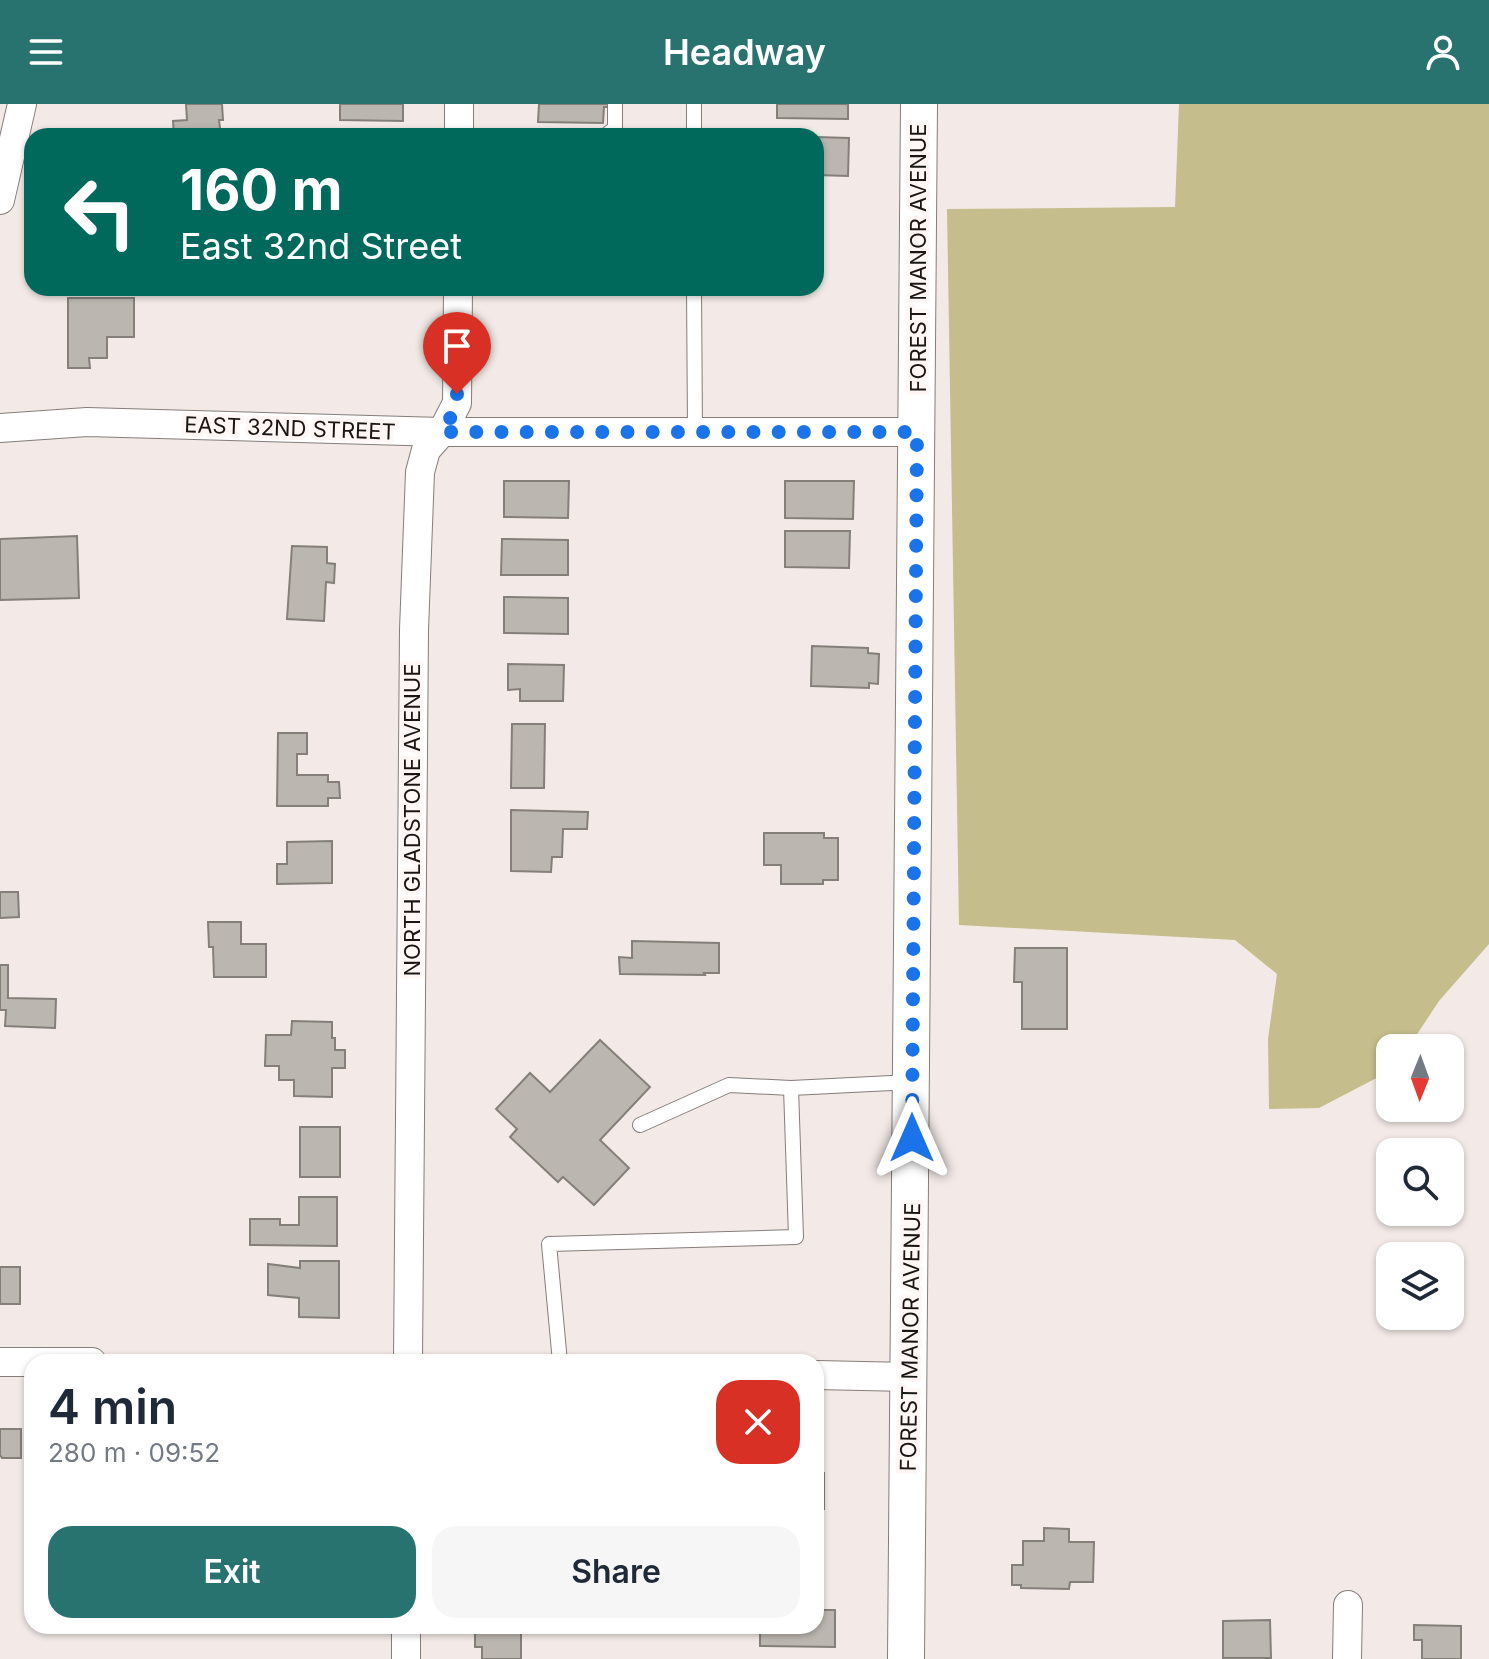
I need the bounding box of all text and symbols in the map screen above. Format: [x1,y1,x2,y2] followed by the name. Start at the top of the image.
[24,30,68,74] icon: menu
[663,30,826,74] text: Headway
[1421,30,1465,74] icon: person
[905,124,931,392] street label: FOREST MANOR AVENUE
[180,156,343,224] text: 160 m
[48,160,152,264] icon: left
[180,224,462,268] text: East 32nd Street
[423,312,491,394] pin
[435,324,479,368] icon: arrive
[184,411,396,445] street label: EAST 32ND STREET
[399,664,425,976] street label: NORTH GLADSTONE AVENUE
[1376,1034,1464,1122] north arrow
[1376,1034,1464,1330] map controls
[870,1096,954,1180] position arrow
[1376,1138,1464,1226] button: search
[895,1202,925,1472] street label: FOREST MANOR AVENUE
[1376,1242,1464,1330] button: layers
[48,1377,177,1436] text: 4 min
[716,1380,800,1464] button: close
[48,1437,220,1468] text: 280 m · 09:52
[48,1526,416,1618] button: Exit
[432,1526,800,1618] button: Share

